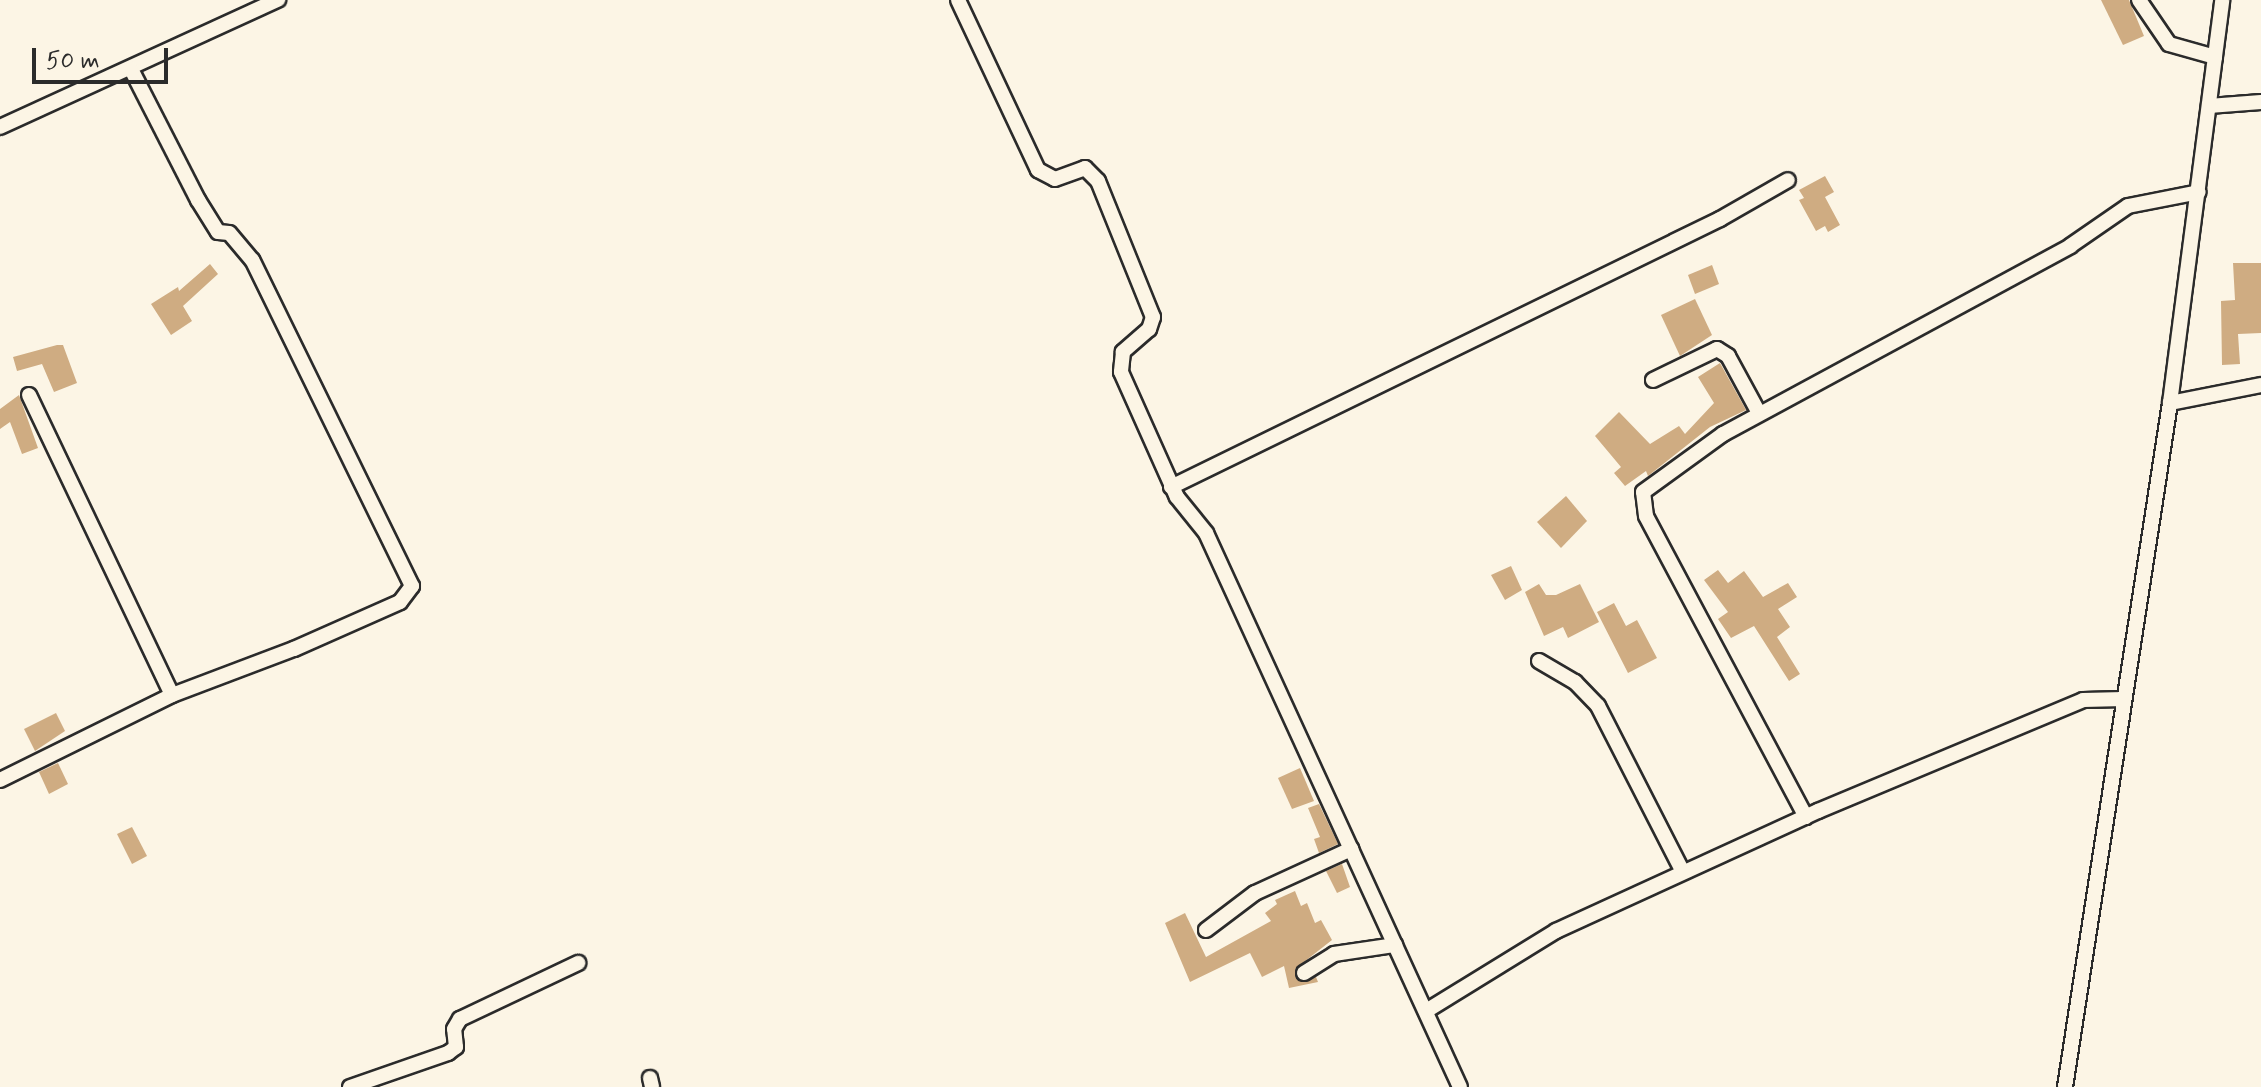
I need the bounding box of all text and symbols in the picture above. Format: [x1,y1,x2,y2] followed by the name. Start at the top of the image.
[36,32,172,82] scale bar
[46,46,100,77] text: 50 m

